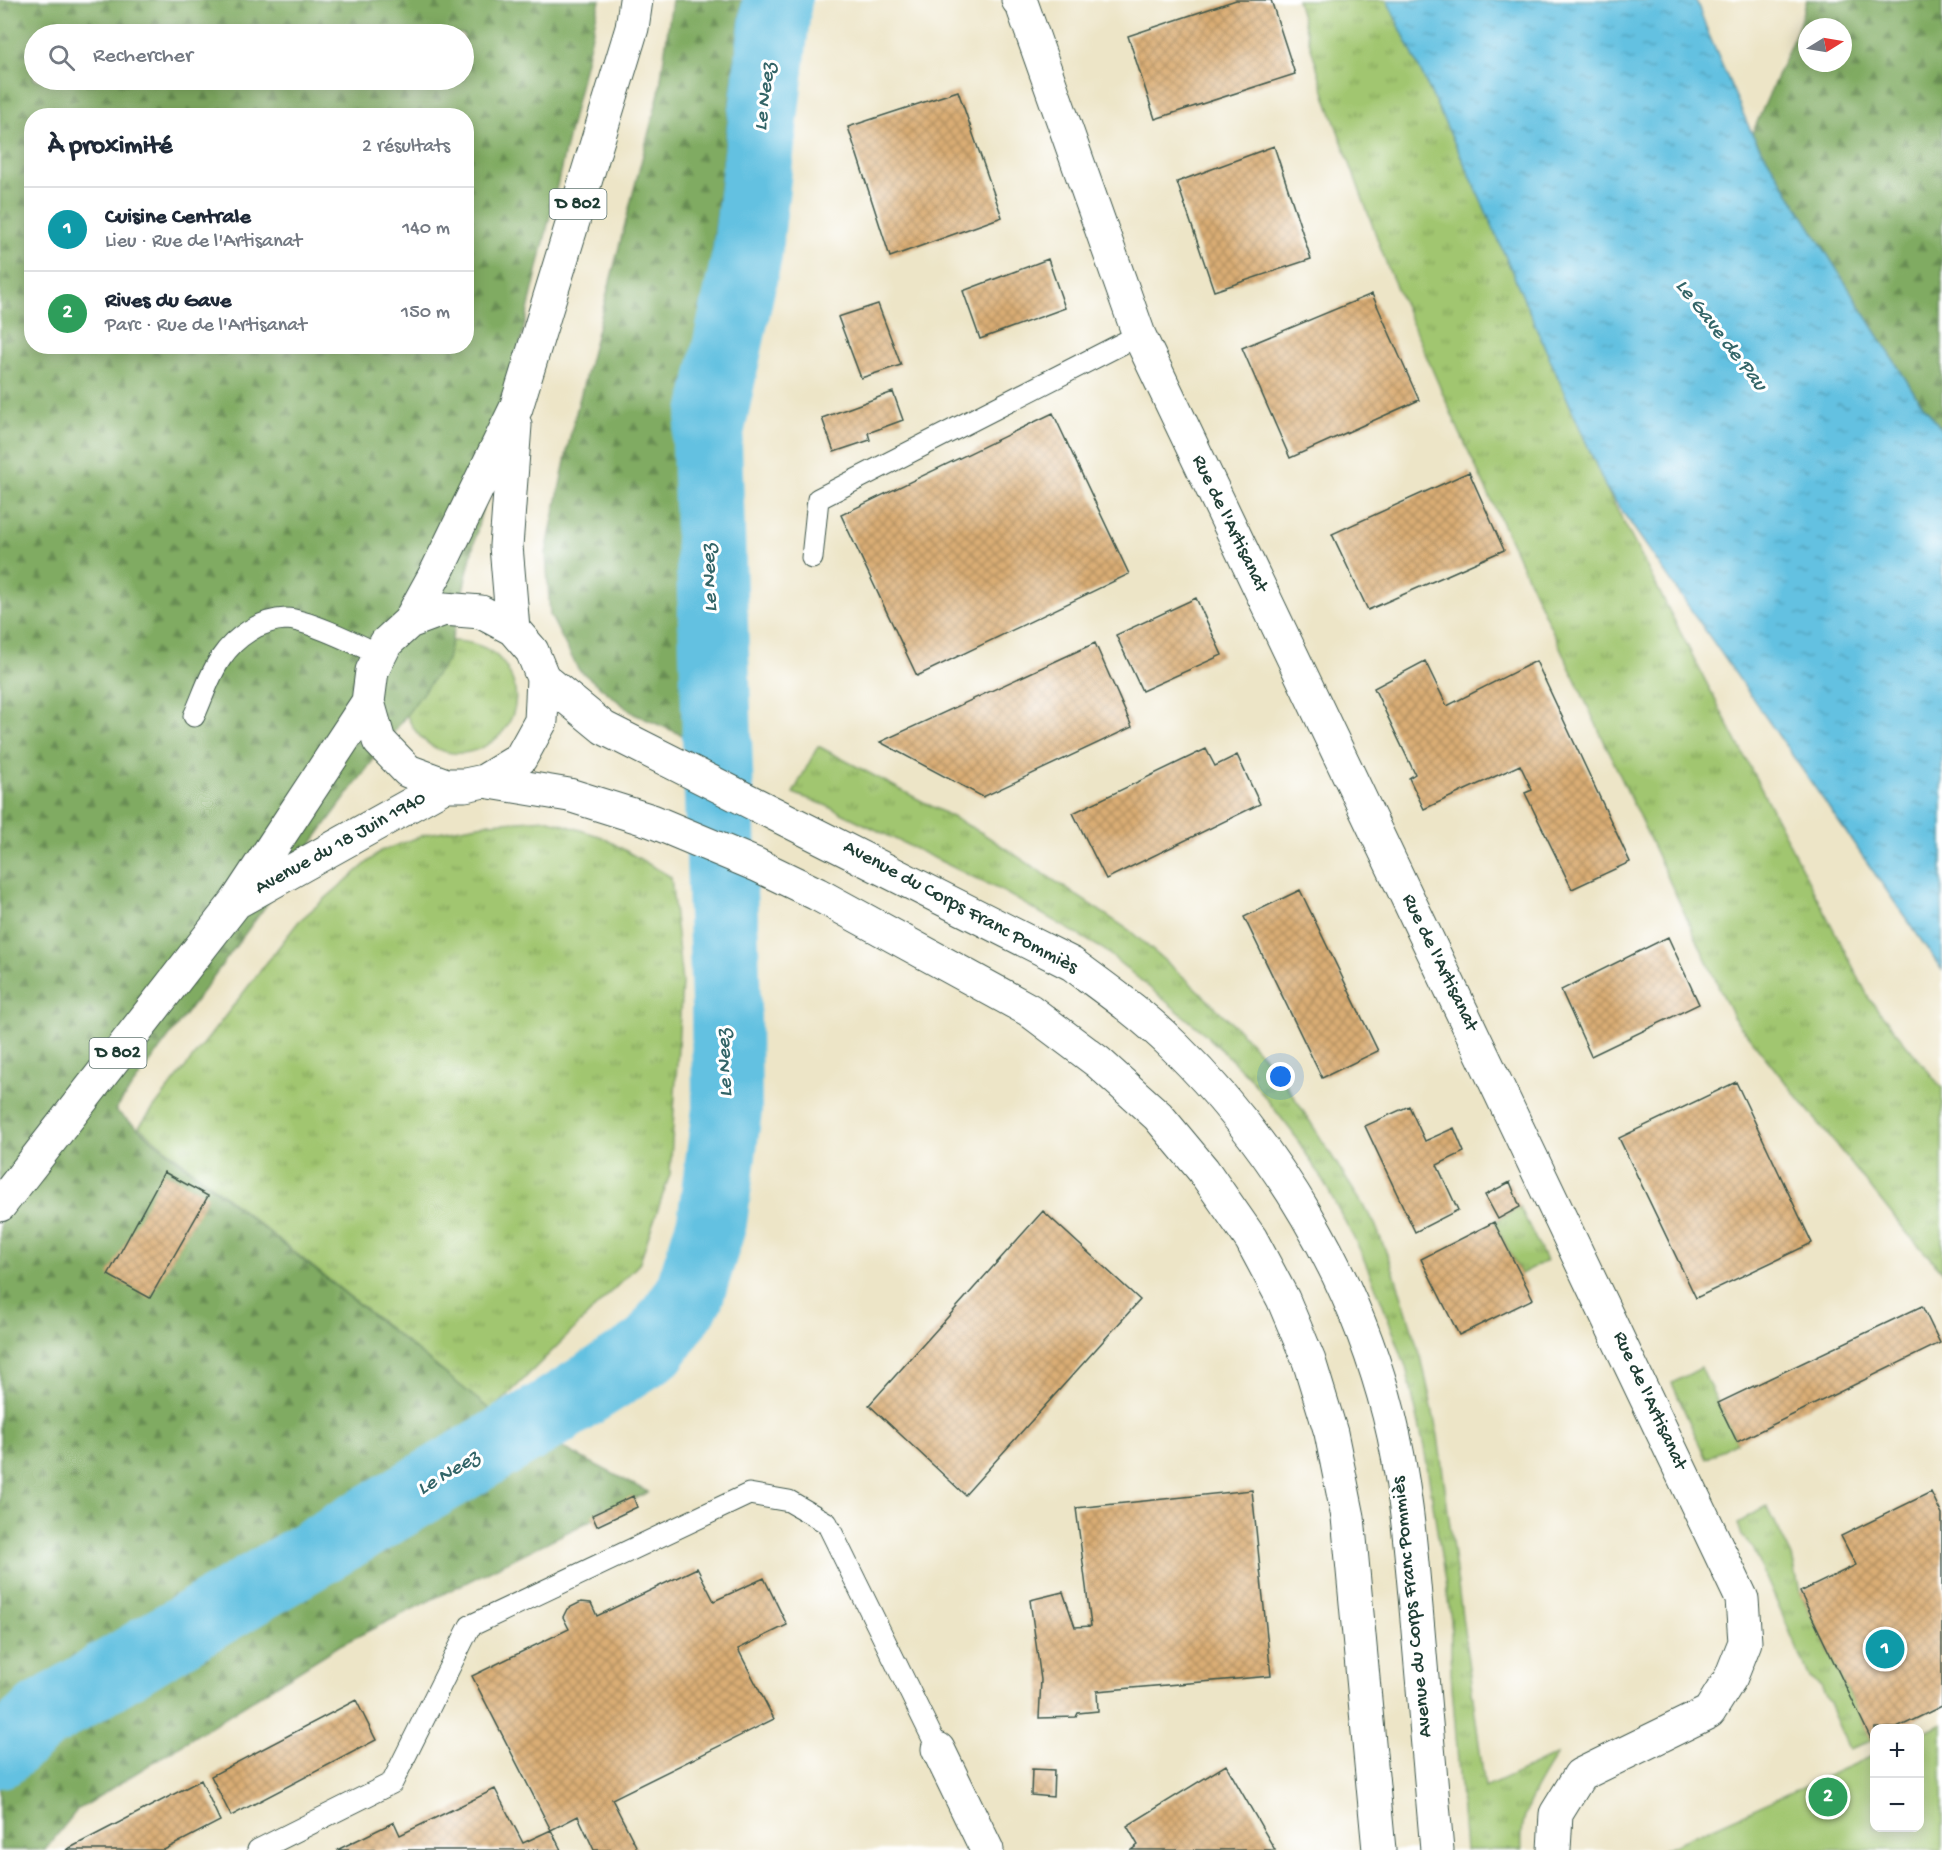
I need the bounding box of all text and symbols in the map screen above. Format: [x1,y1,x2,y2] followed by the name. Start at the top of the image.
[1798,18,1852,72] north arrow
[24,24,474,90] search box
[45,41,78,74] icon: search
[93,44,193,70] text: Rechercher
[749,60,783,132] water label: Le Neez
[48,132,172,163] text: À proximité
[362,136,450,159] text: 2 résultats
[550,189,606,219] road number: D 802
[105,205,251,231] text: Cuisine Centrale
[63,218,72,241] text: 1
[402,218,450,241] text: 140 m
[105,231,302,254] text: Lieu · Rue de l'Artisanat
[1669,275,1773,398] water label: Le Gave de Pau
[105,289,231,315] text: Rives du Gave
[63,302,72,325] text: 2
[401,302,450,325] text: 150 m
[105,315,307,338] text: Parc · Rue de l'Artisanat
[1186,452,1273,598] street label: Rue de l'Artisanat
[697,542,725,612] water label: Le Neez
[251,787,431,901] street label: Avenue du 18 Juin 1940
[839,836,1082,980] street label: Avenue du Corps Franc Pommiès
[1396,891,1483,1037] street label: Rue de l'Artisanat
[712,1027,740,1097] water label: Le Neez
[90,1038,146,1068] road number: D 802
[1266,1062,1295,1091] your location
[1607,1328,1692,1475] street label: Rue de l'Artisanat
[413,1445,486,1502] water label: Le Neez
[1388,1475,1438,1739] street label: Avenue du Corps Franc Pommiès
[1866,1626,1904,1672] pin: 1
[1870,1724,1924,1832] map controls
[1870,1724,1924,1778] button: +
[1808,1774,1848,1820] pin: 2
[1870,1778,1924,1832] button: −

